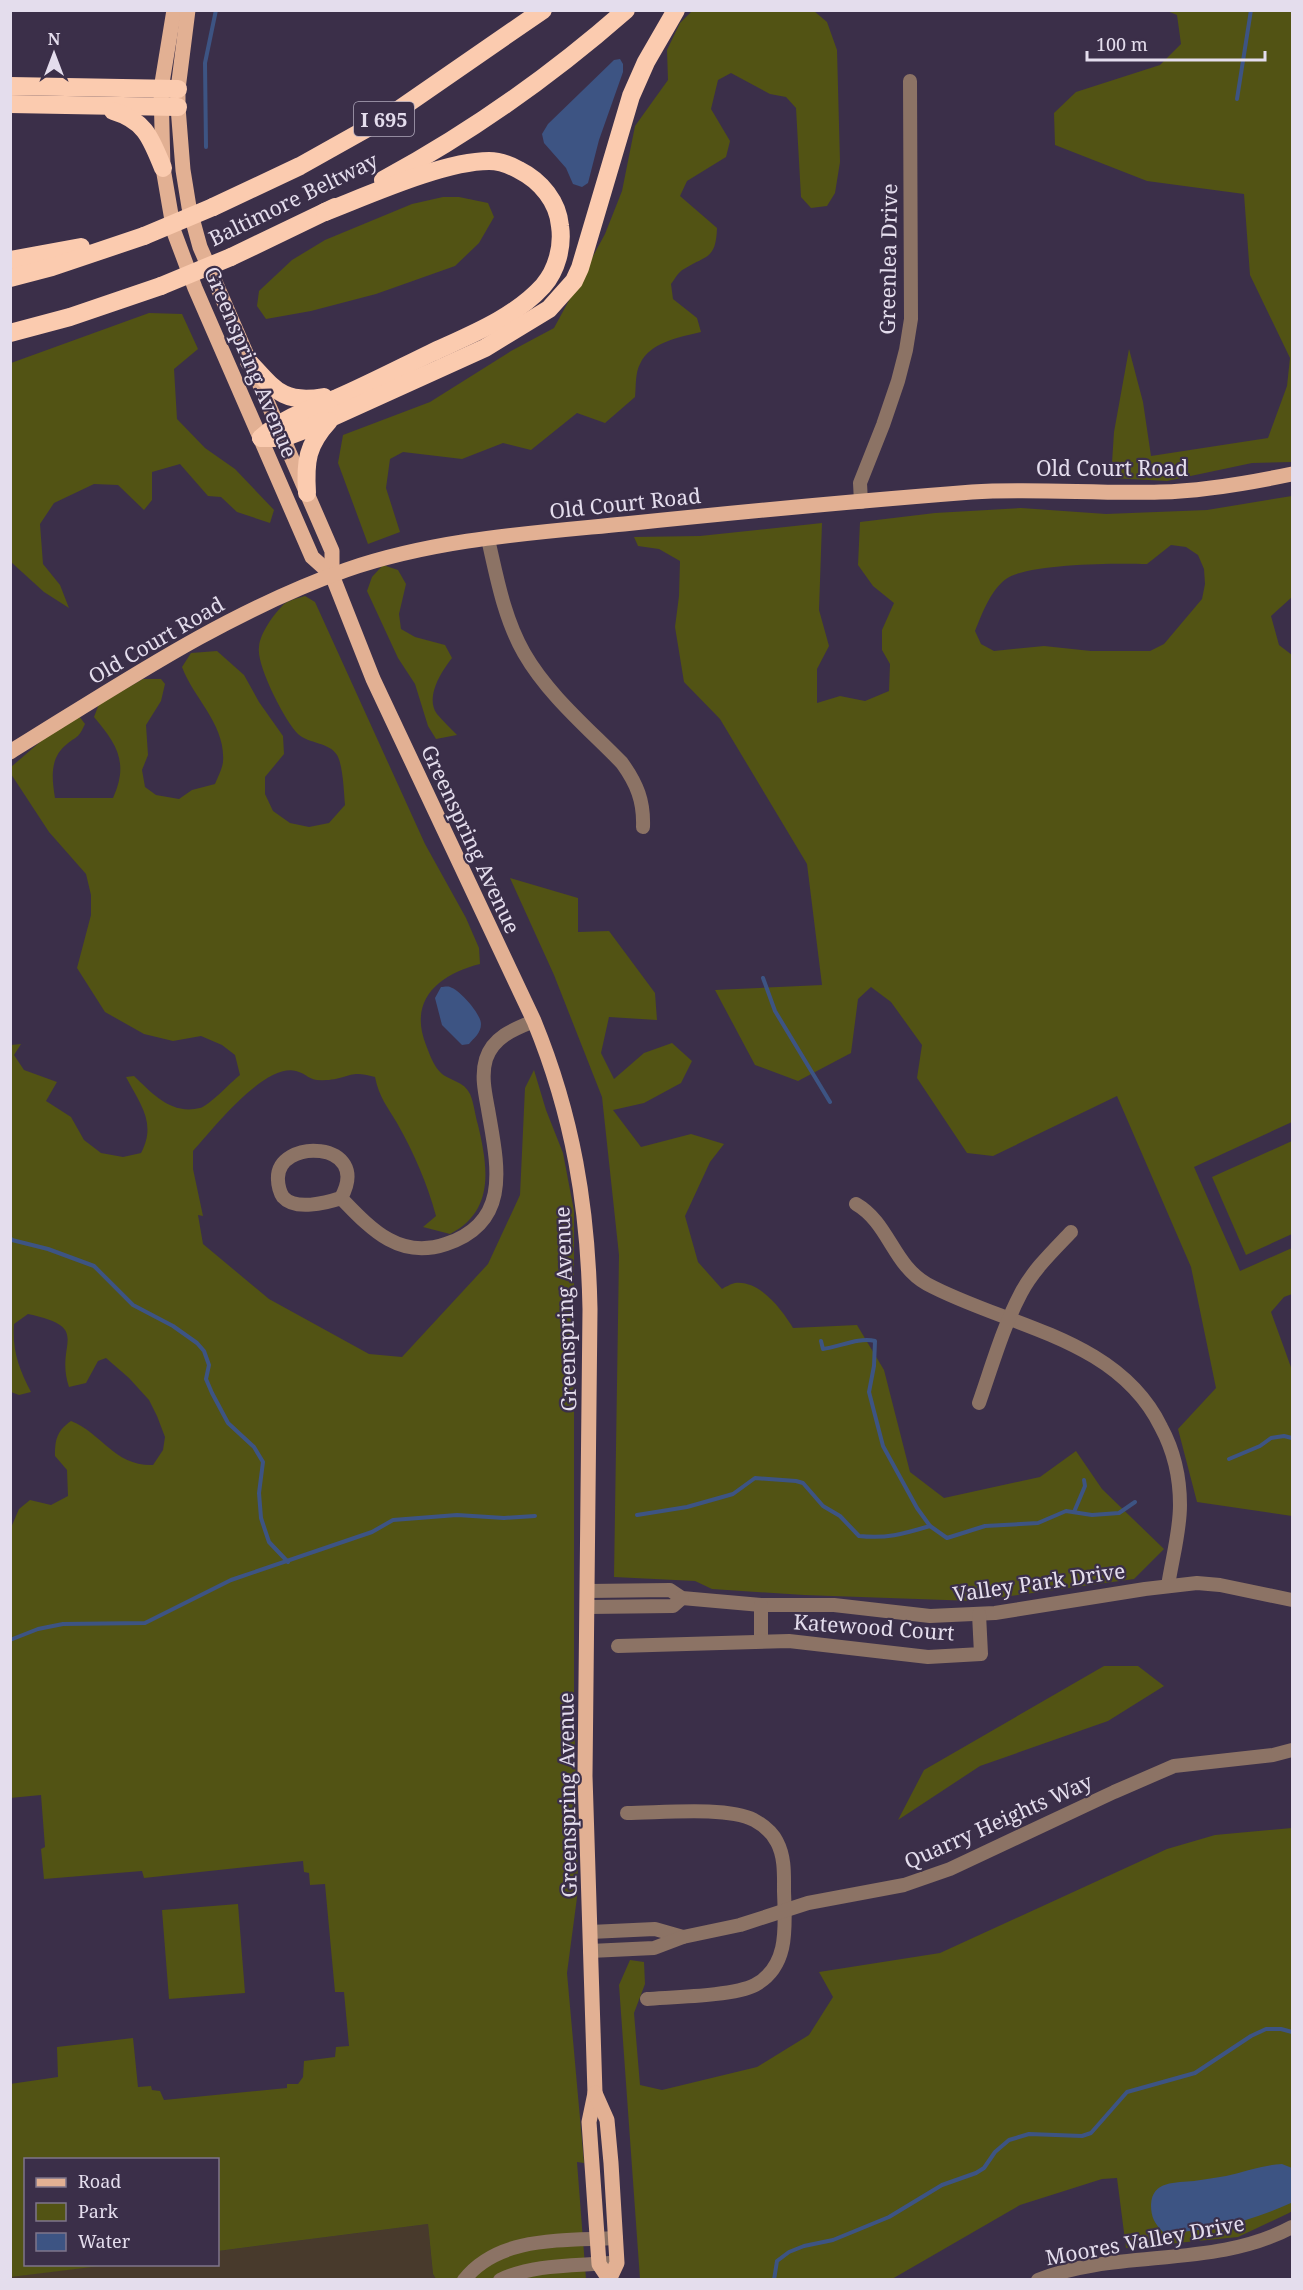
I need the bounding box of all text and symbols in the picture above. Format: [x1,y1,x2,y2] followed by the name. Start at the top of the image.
[24,24,84,84] north arrow
[1087,24,1266,62] scale bar
[48,28,61,50] text: N
[1096,32,1148,56] text: 100 m
[354,102,414,136] road number: I 695
[204,146,382,252] street label: Baltimore Beltway
[873,183,903,335] street label: Greenlea Drive
[198,262,304,462] street label: Greenspring Avenue
[1036,454,1188,482] street label: Old Court Road
[548,481,702,525] street label: Old Court Road
[83,590,229,690] street label: Old Court Road
[415,740,527,938] street label: Greenspring Avenue
[547,1206,583,1412] street label: Greenspring Avenue
[951,1556,1127,1608] street label: Valley Park Drive
[792,1607,956,1647] street label: Katewood Court
[551,1692,583,1898] street label: Greenspring Avenue
[899,1767,1097,1875] street label: Quarry Heights Way
[24,2158,219,2266] legend
[78,2169,121,2193] text: Road
[78,2199,118,2223] text: Park
[1043,2209,1247,2271] street label: Moores Valley Drive
[78,2229,131,2253] text: Water

